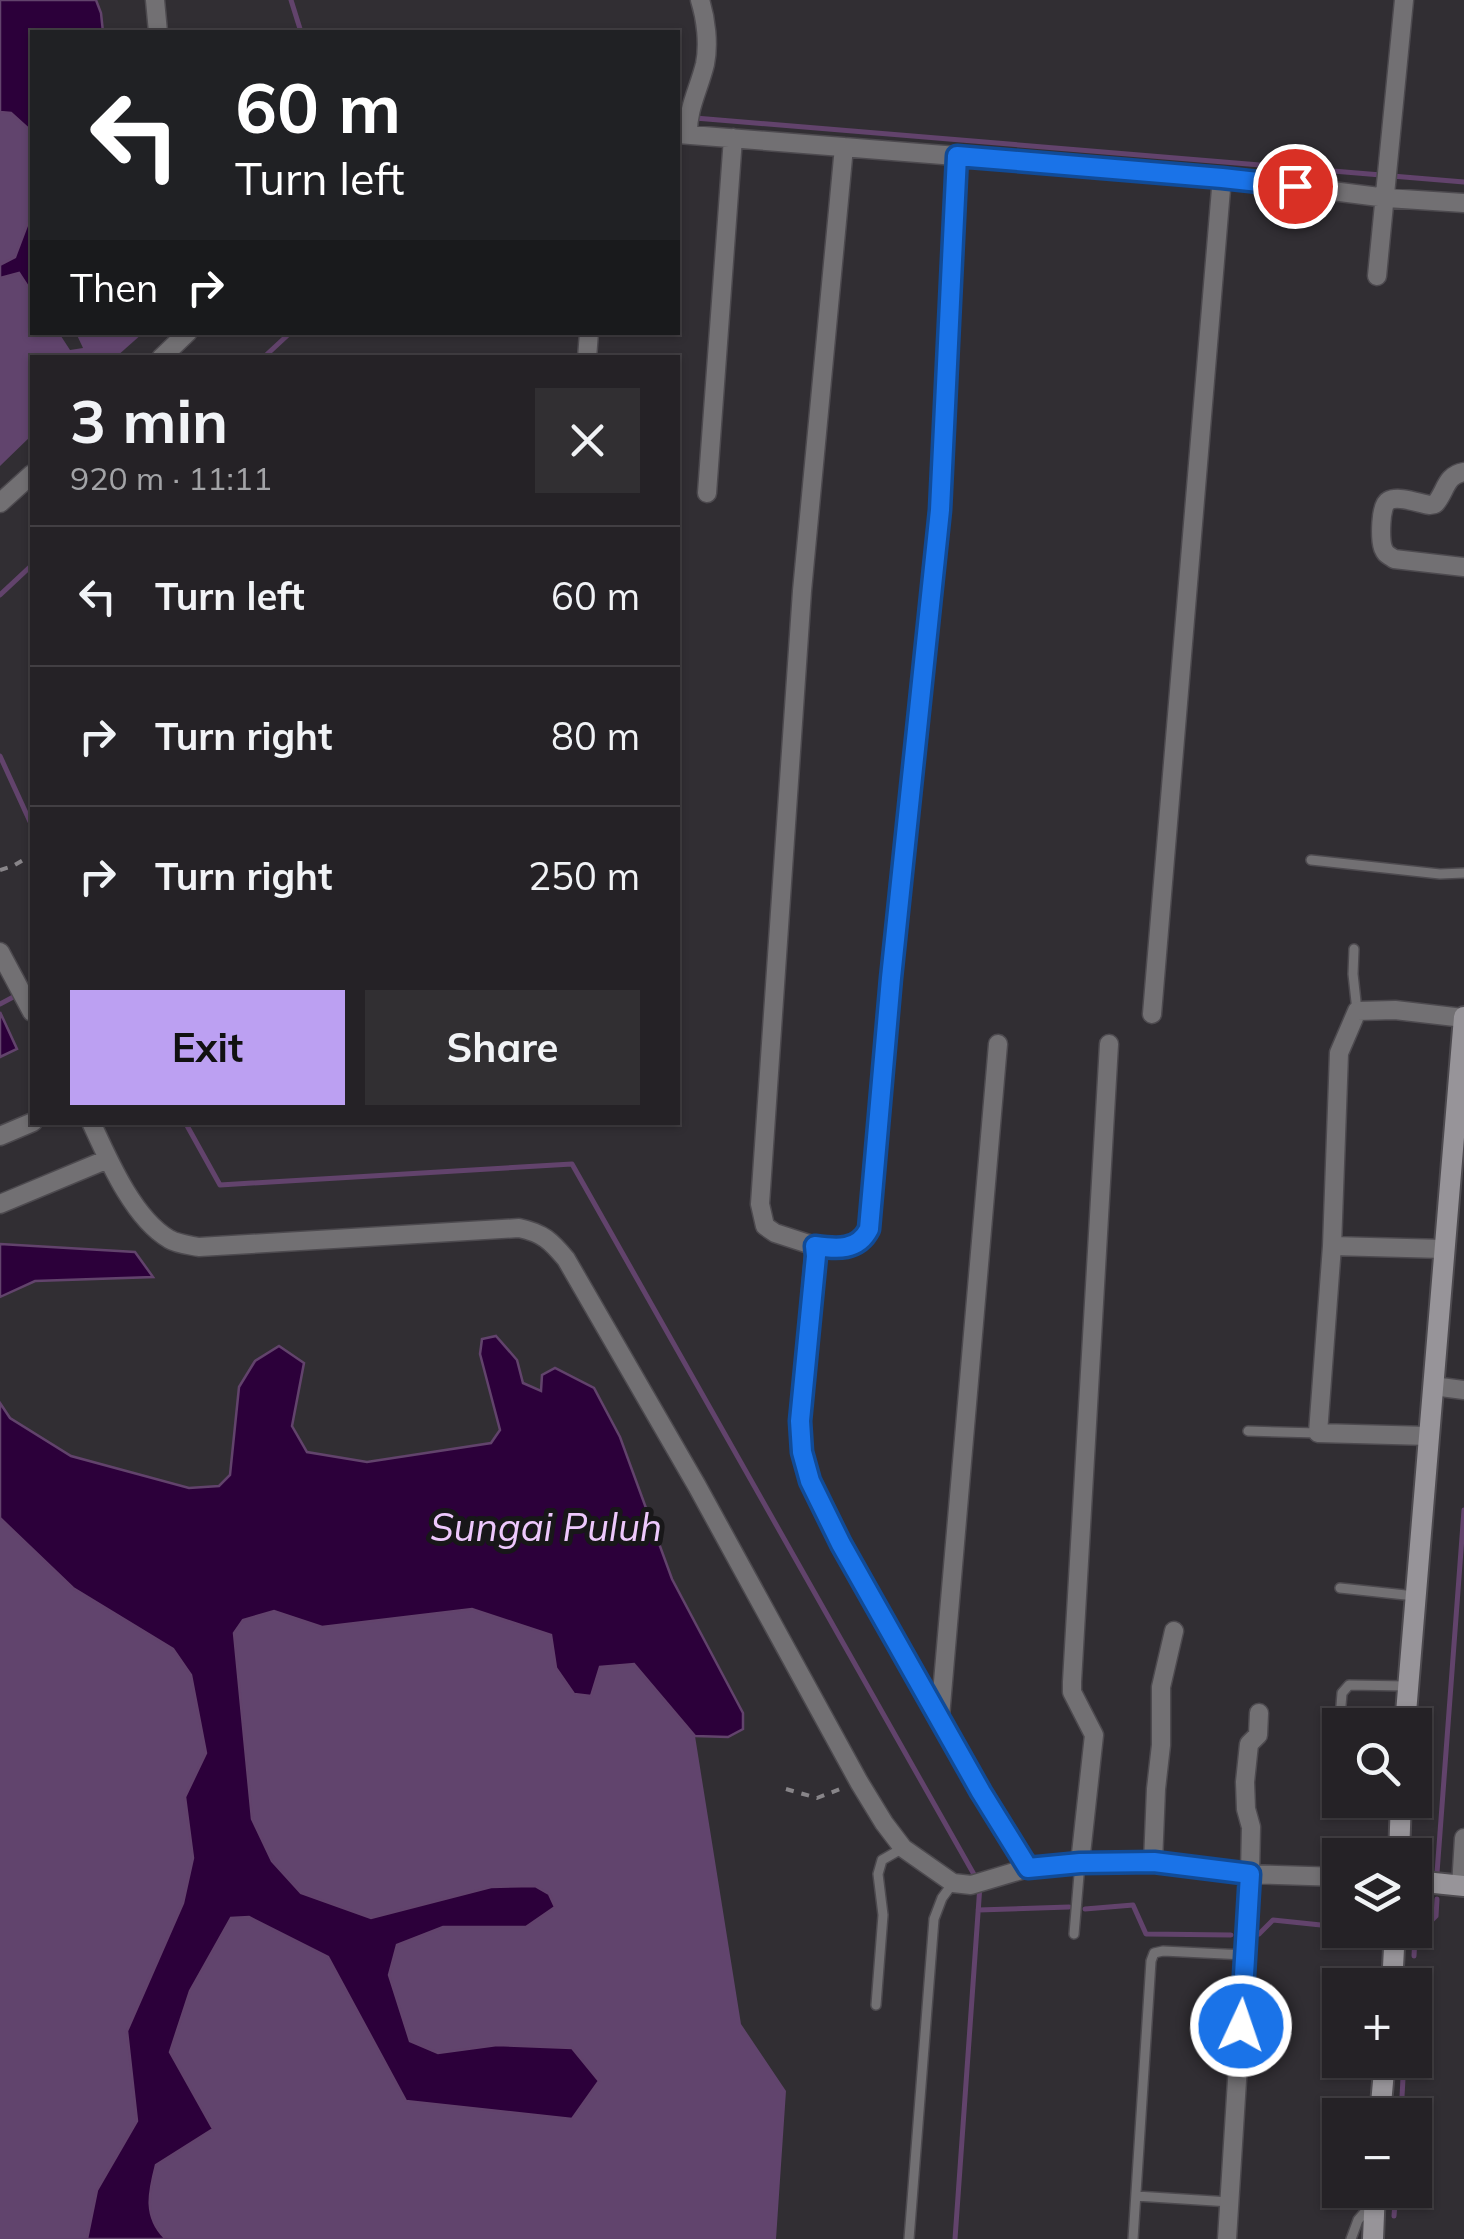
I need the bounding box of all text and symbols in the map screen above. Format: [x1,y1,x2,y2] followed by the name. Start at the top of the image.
[235,63,401,151] text: 60 m
[70,70,200,200] icon: left
[1253,144,1338,229] pin
[235,150,404,206] text: Turn left
[1268,159,1323,214] icon: arrive
[178,260,233,315] icon: right
[70,264,158,312] text: Then
[70,383,228,458] text: 3 min
[535,388,640,493] button: close
[70,458,272,498] text: 920 m · 11:11
[70,569,125,624] icon: left
[155,572,305,620] text: Turn left
[551,572,640,620] text: 60 m
[70,709,125,764] icon: right
[155,712,332,760] text: Turn right
[551,712,640,760] text: 80 m
[70,849,125,904] icon: right
[155,852,332,900] text: Turn right
[528,852,640,900] text: 250 m
[70,990,345,1105] button: Exit
[365,990,640,1105] button: Share
[430,1503,662,1551] water label: Sungai Puluh
[1322,1708,1432,2208] map controls
[1322,1708,1432,1818] button: search
[1322,1838,1432,1948] button: layers
[1322,1968,1432,2078] button: +
[1189,1974,1293,2078] position arrow
[1322,2098,1432,2208] button: −

